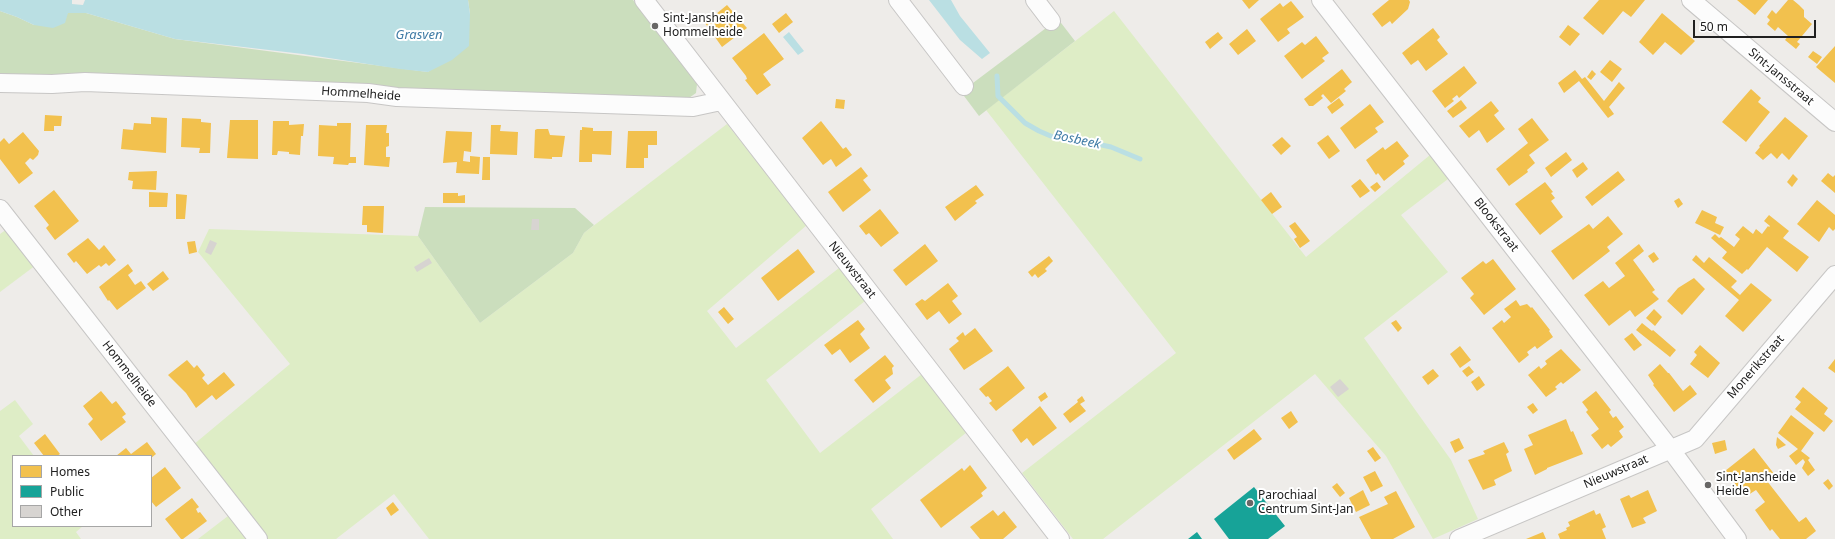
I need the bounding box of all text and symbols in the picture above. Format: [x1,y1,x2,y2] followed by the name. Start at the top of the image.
[663,12,743,40] place label: Sint-Jansheide Hommelheide
[1695,12,1818,38] scale bar
[1700,18,1728,35] text: 50 m
[650,21,660,31] marker: Sint-Jansheide Hommelheide
[396,27,442,43] water label: Grasven
[1745,45,1817,109] street label: Sint-Jansstraat
[321,84,401,104] street label: Hommelheide
[1052,127,1102,153] water label: Bosbeek
[1470,195,1522,255] street label: Blookstraat
[825,239,879,301] street label: Nieuwstraat
[1725,332,1787,402] street label: Monerikstraat
[99,338,159,410] street label: Hommelheide
[1582,452,1650,492] street label: Nieuwstraat
[12,455,152,527] legend
[50,463,90,480] text: Homes
[1716,471,1796,499] place label: Sint-Jansheide Heide
[1703,480,1713,490] marker: Sint-Jansheide Heide
[50,483,84,500] text: Public
[1258,489,1354,517] place label: Parochiaal Centrum Sint-Jan
[1245,498,1255,508] marker: Parochiaal Centrum Sint-Jan
[50,503,83,520] text: Other

